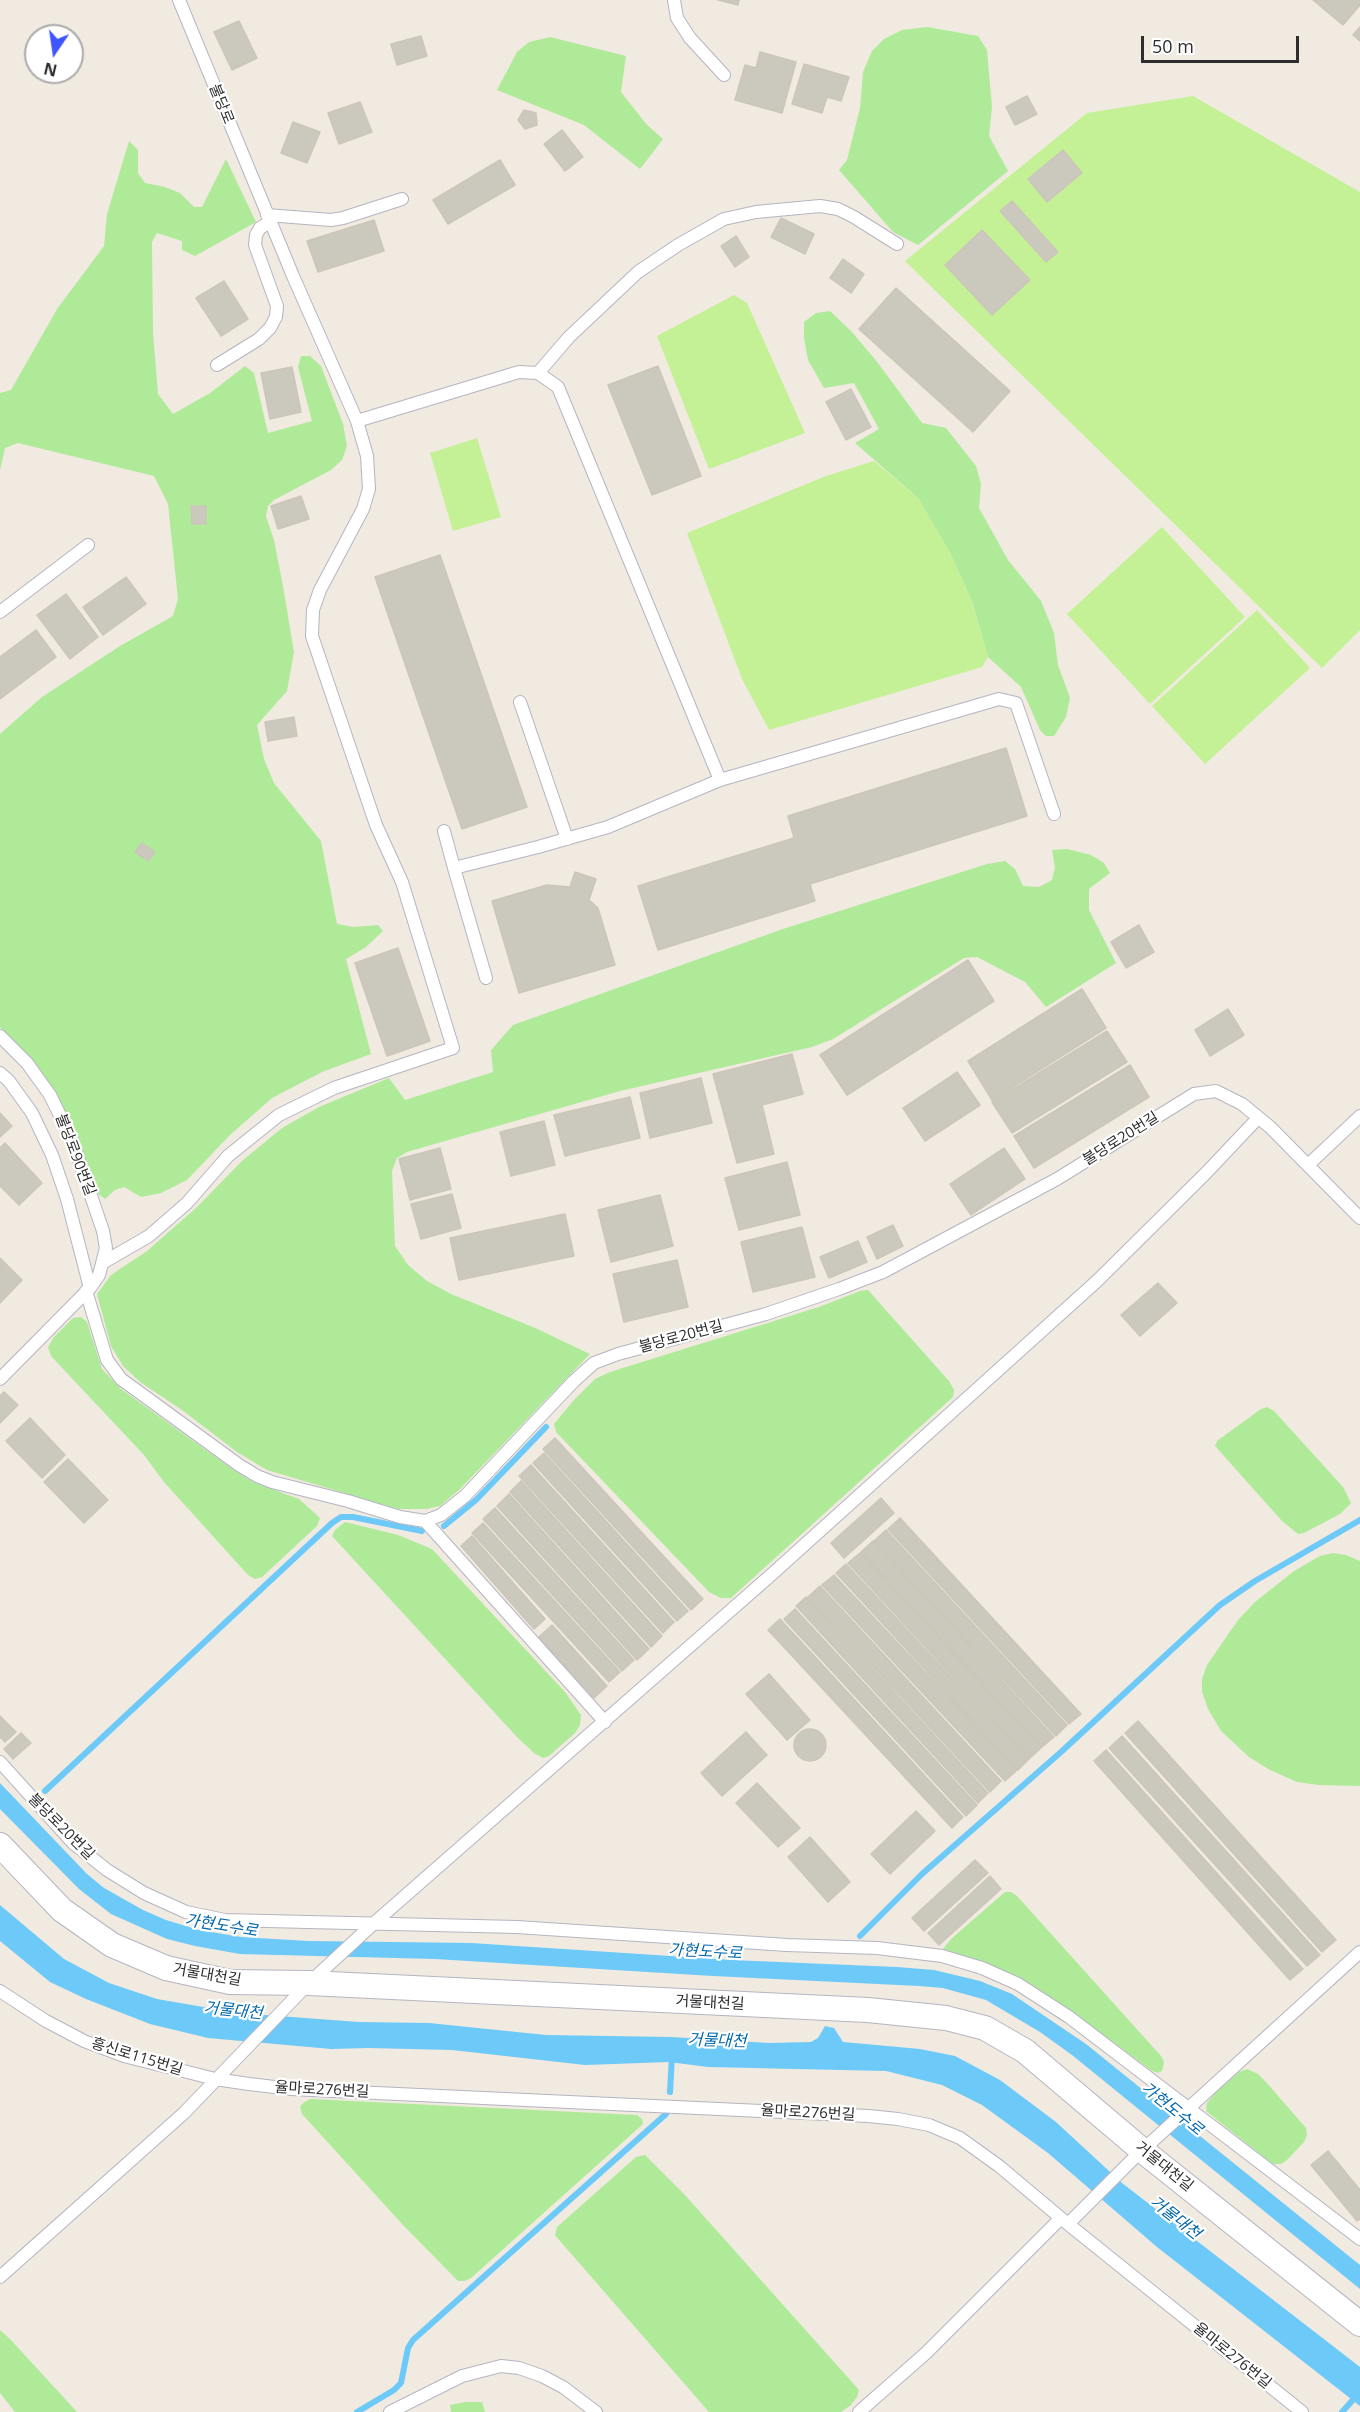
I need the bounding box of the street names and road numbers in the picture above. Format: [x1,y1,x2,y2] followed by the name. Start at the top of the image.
[205,81,237,127] street label: 불당로
[1080,1109,1162,1169] street label: 불당로20번길
[51,1112,99,1198] street label: 불당로90번길
[637,1317,725,1357] street label: 불당로20번길
[24,1790,98,1864] street label: 불당로20번길
[171,1960,243,1990] street label: 거물대천길
[675,1992,745,2014] street label: 거물대천길
[89,2035,185,2079] street label: 흥신로115번길
[274,2079,370,2101] street label: 율마로276번길
[760,2102,856,2124] street label: 율마로276번길
[1132,2138,1196,2196] street label: 거물대천길
[1190,2319,1274,2393] street label: 율마로276번길

